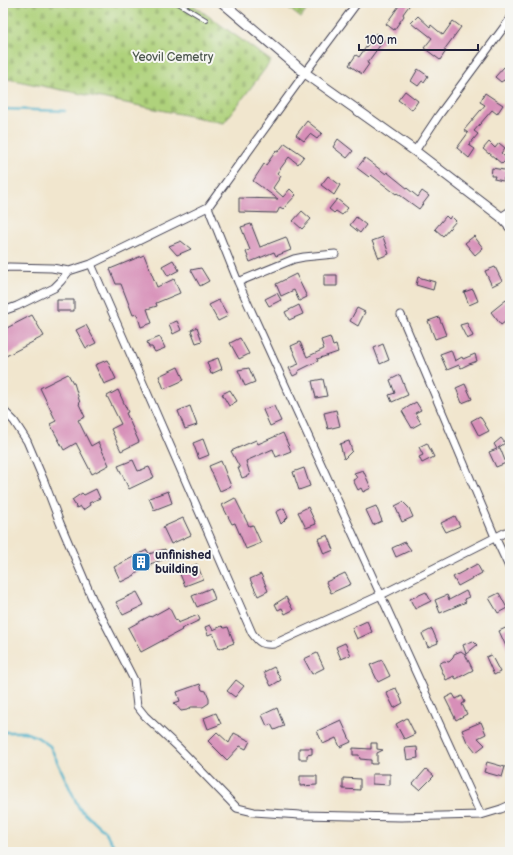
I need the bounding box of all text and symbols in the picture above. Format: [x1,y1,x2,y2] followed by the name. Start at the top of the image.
[359,26,478,52] scale bar
[365,33,397,48] text: 100 m
[131,50,214,65] park label: Yeovil Cemetry
[155,548,211,577] place label: unfinished building
[130,551,152,573] building icon: unfinished building

